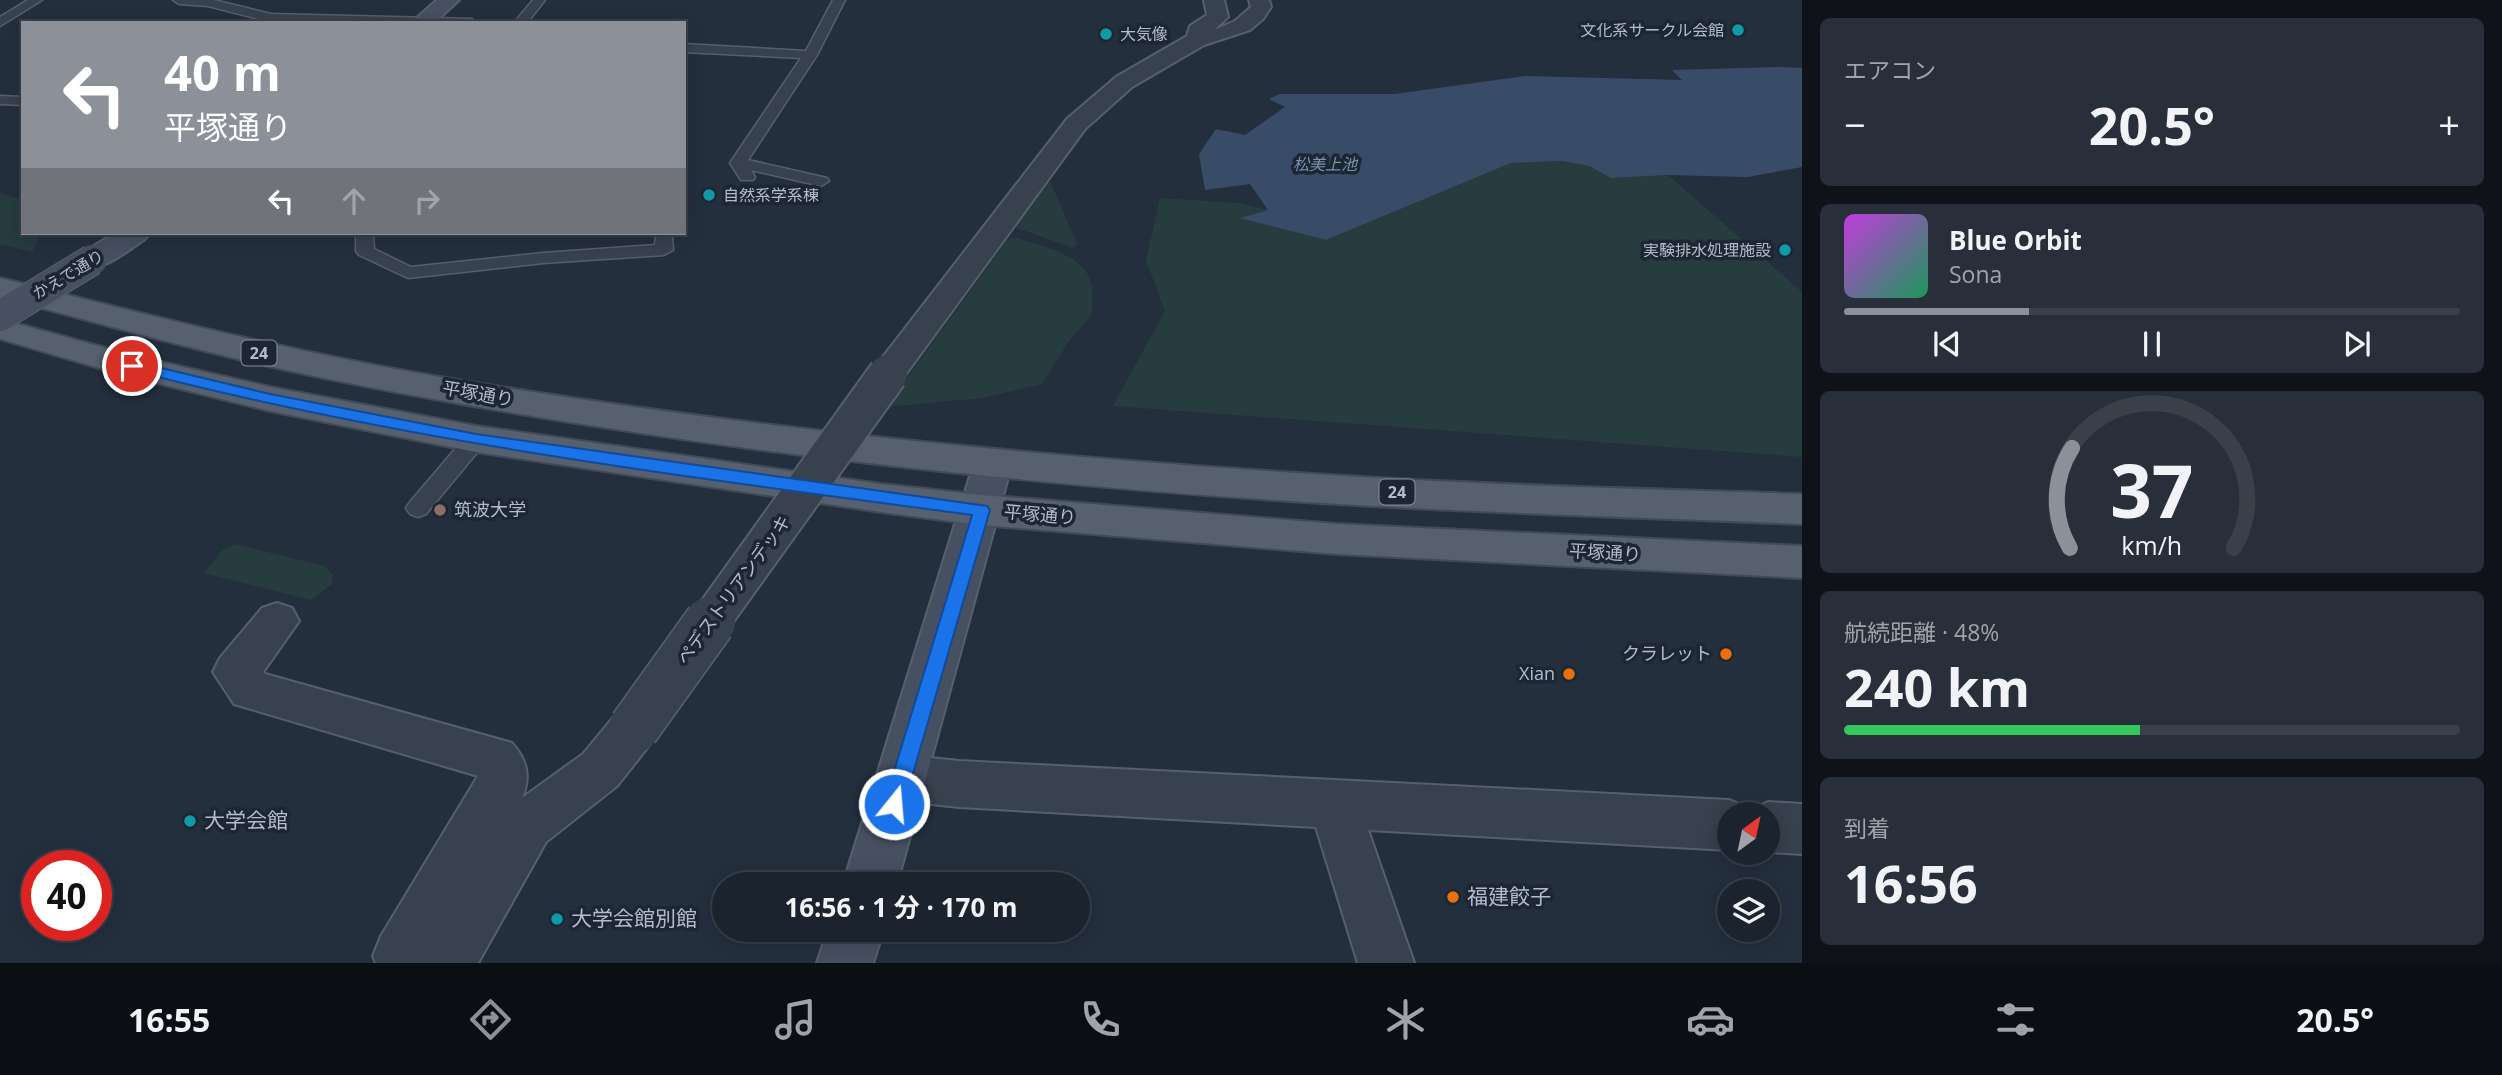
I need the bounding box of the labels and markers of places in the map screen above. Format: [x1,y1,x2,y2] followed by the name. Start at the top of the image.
[1580,19,1724,41] place label: 文化系サークル会館
[1730,22,1746,38] marker: 文化系サークル会館
[1120,23,1168,45] place label: 大気像
[1098,26,1114,42] marker: 大気像
[723,184,819,206] place label: 自然系学系棟
[701,187,717,203] marker: 自然系学系棟
[1643,239,1771,261] place label: 実験排水処理施設
[1777,242,1793,258] marker: 実験排水処理施設
[102,336,162,396] pin
[454,497,526,521] place label: 筑波大学
[432,502,448,518] marker: 筑波大学
[1622,641,1712,665] place label: クラレット
[1718,646,1734,662] marker: クラレット
[1519,661,1555,685] place label: Xian
[1561,666,1577,682] marker: Xian
[204,806,288,834] place label: 大学会館
[182,813,198,829] marker: 大学会館
[1467,882,1551,910] place label: 福建餃子
[1445,889,1461,905] marker: 福建餃子
[571,904,697,932] place label: 大学会館別館
[549,911,565,927] marker: 大学会館別館

